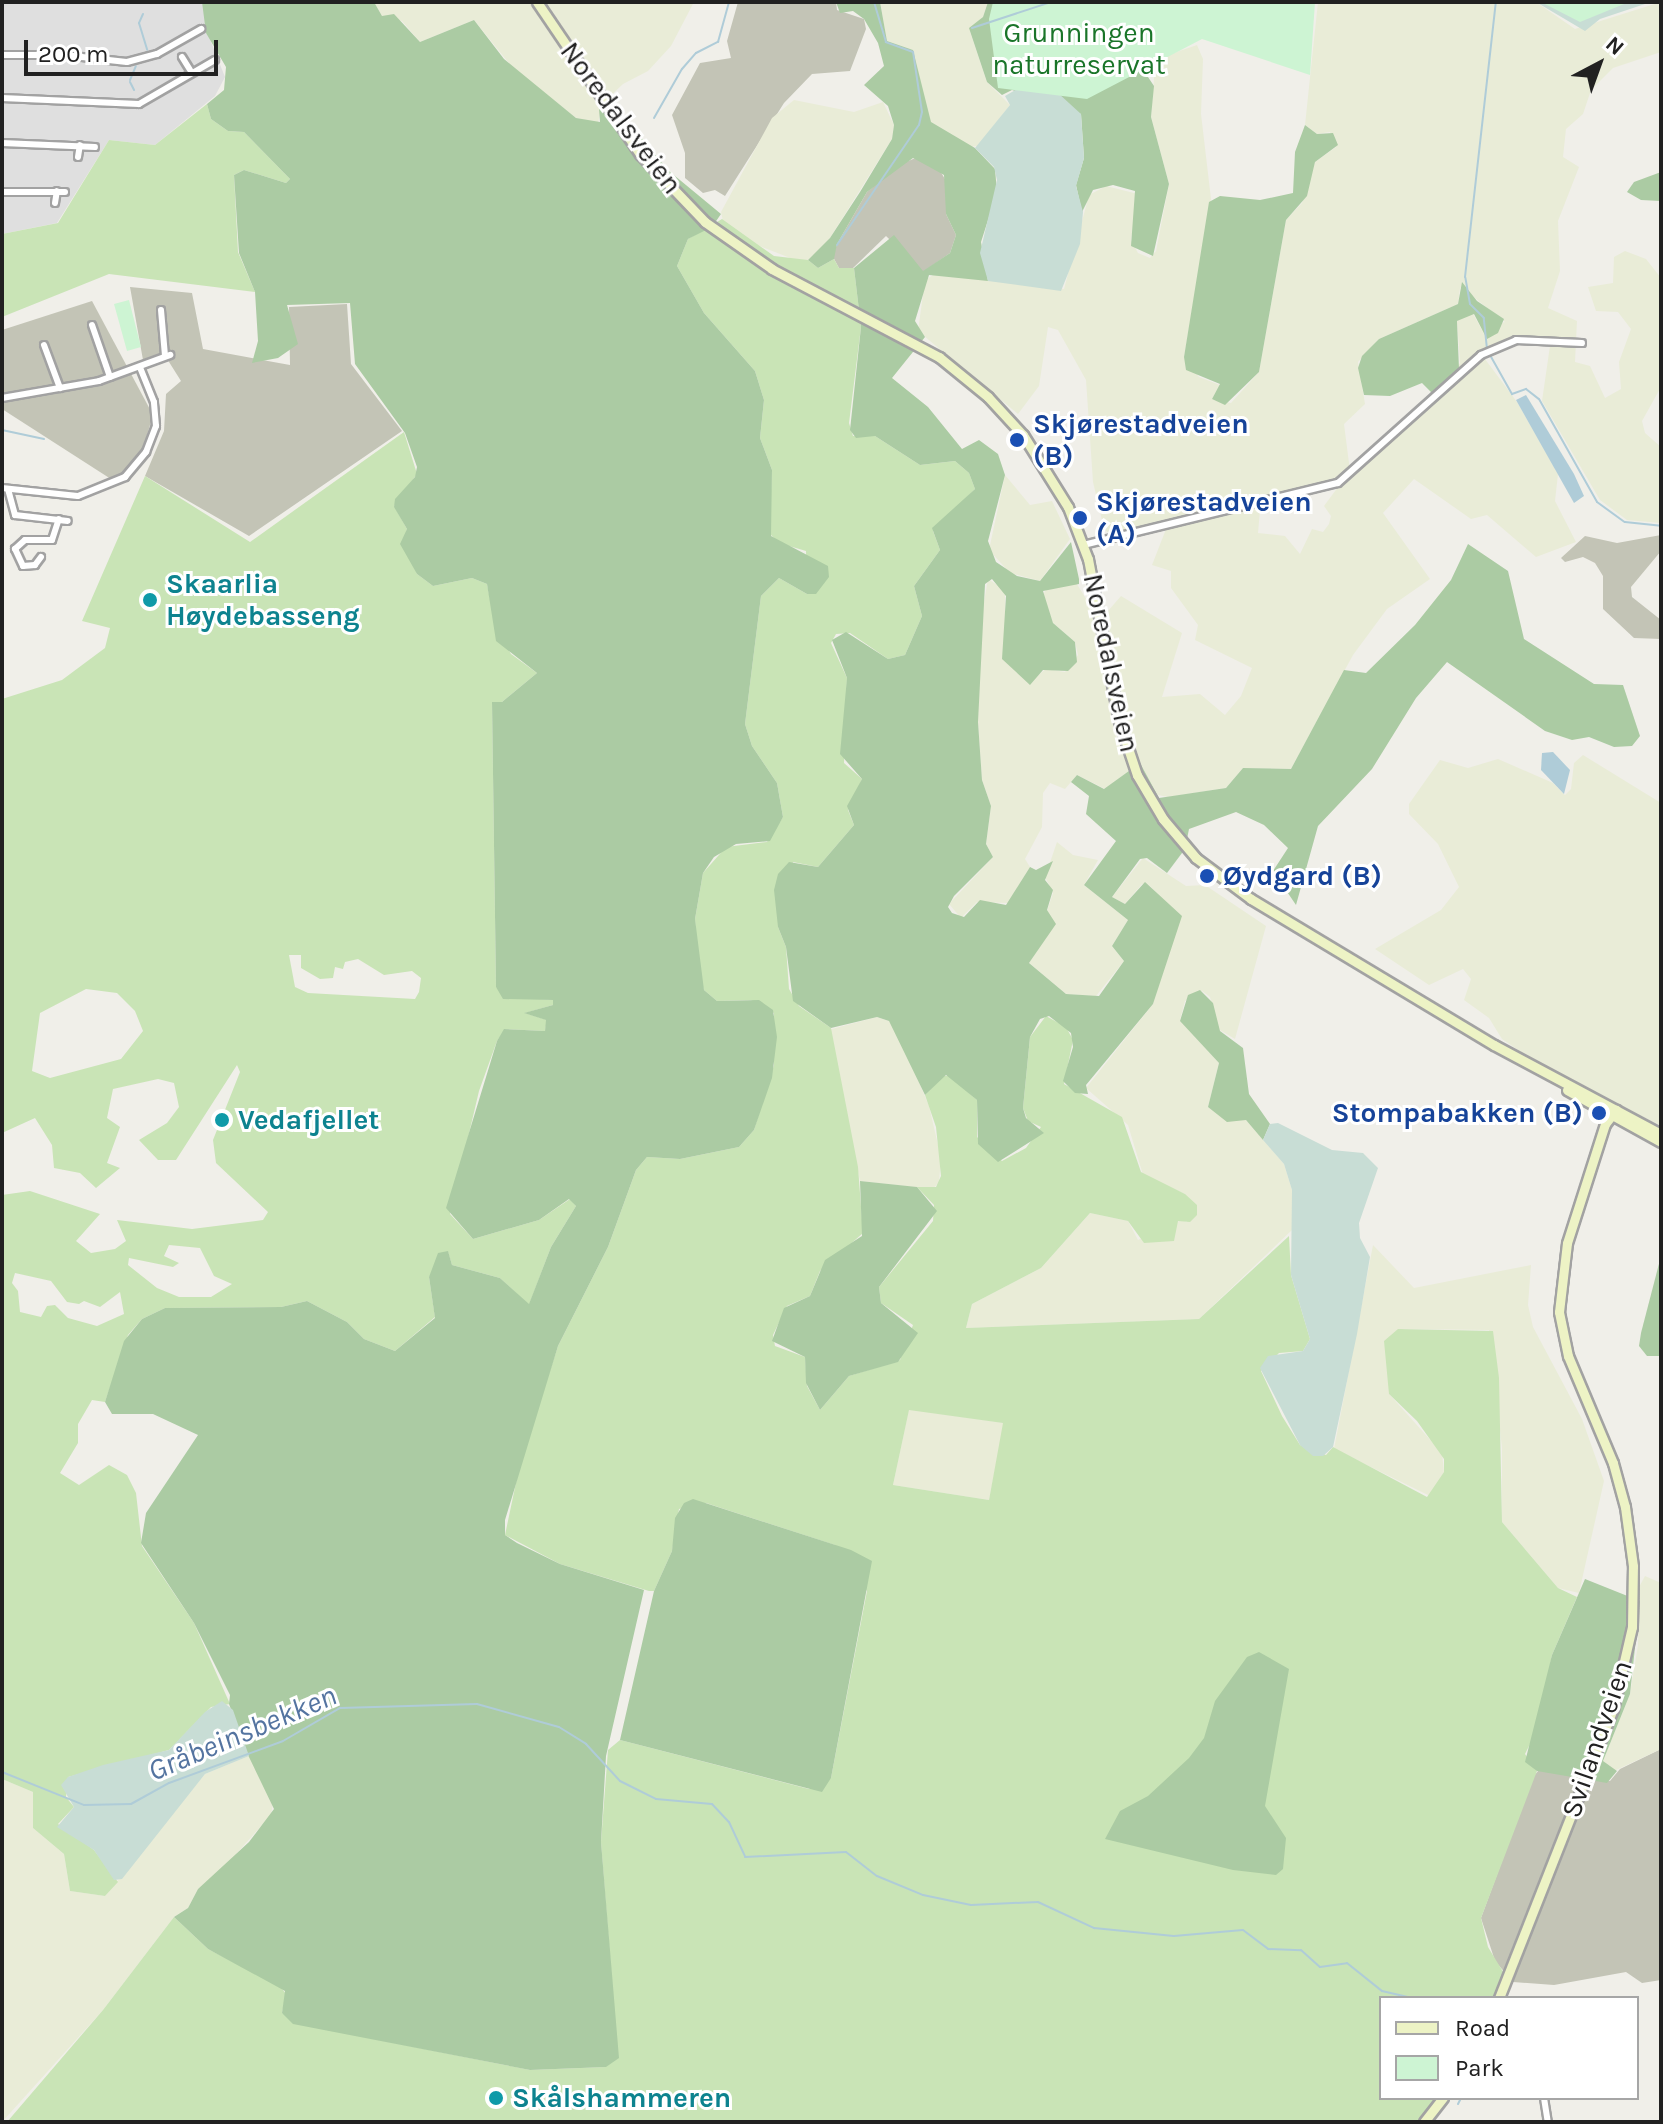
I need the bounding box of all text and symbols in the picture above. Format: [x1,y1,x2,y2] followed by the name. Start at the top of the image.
[992,16,1166,82] park label: Grunningen naturreservat
[28,24,222,74] scale bar
[1559,24,1639,104] north arrow
[1600,31,1629,61] text: N
[553,35,689,201] street label: Noredalsveien
[38,40,109,68] text: 200 m
[1033,407,1249,473] place label: Skjørestadveien (B)
[1008,431,1026,449] marker: Skjørestadveien (B)
[1096,485,1312,551] place label: Skjørestadveien (A)
[1071,509,1089,527] marker: Skjørestadveien (A)
[166,567,359,633] place label: Skaarlia Høydebasseng
[1076,571,1146,755] street label: Noredalsveien
[141,591,159,609] marker: Skaarlia Høydebasseng
[1223,859,1382,893] place label: Øydgard (B)
[1198,867,1216,885] marker: Øydgard (B)
[1332,1096,1583,1130] place label: Stompabakken (B)
[238,1103,379,1137] place label: Vedafjellet
[1590,1104,1608,1122] marker: Stompabakken (B)
[213,1111,231,1129] marker: Vedafjellet
[1554,1656,1640,1822] street label: Svilandveien
[142,1677,342,1789] water label: Gråbeinsbekken
[1379,1996,1639,2100] legend
[1455,2014,1510,2042] text: Road
[1455,2054,1504,2082] text: Park
[512,2081,731,2115] place label: Skålshammeren
[487,2089,505,2107] marker: Skålshammeren

